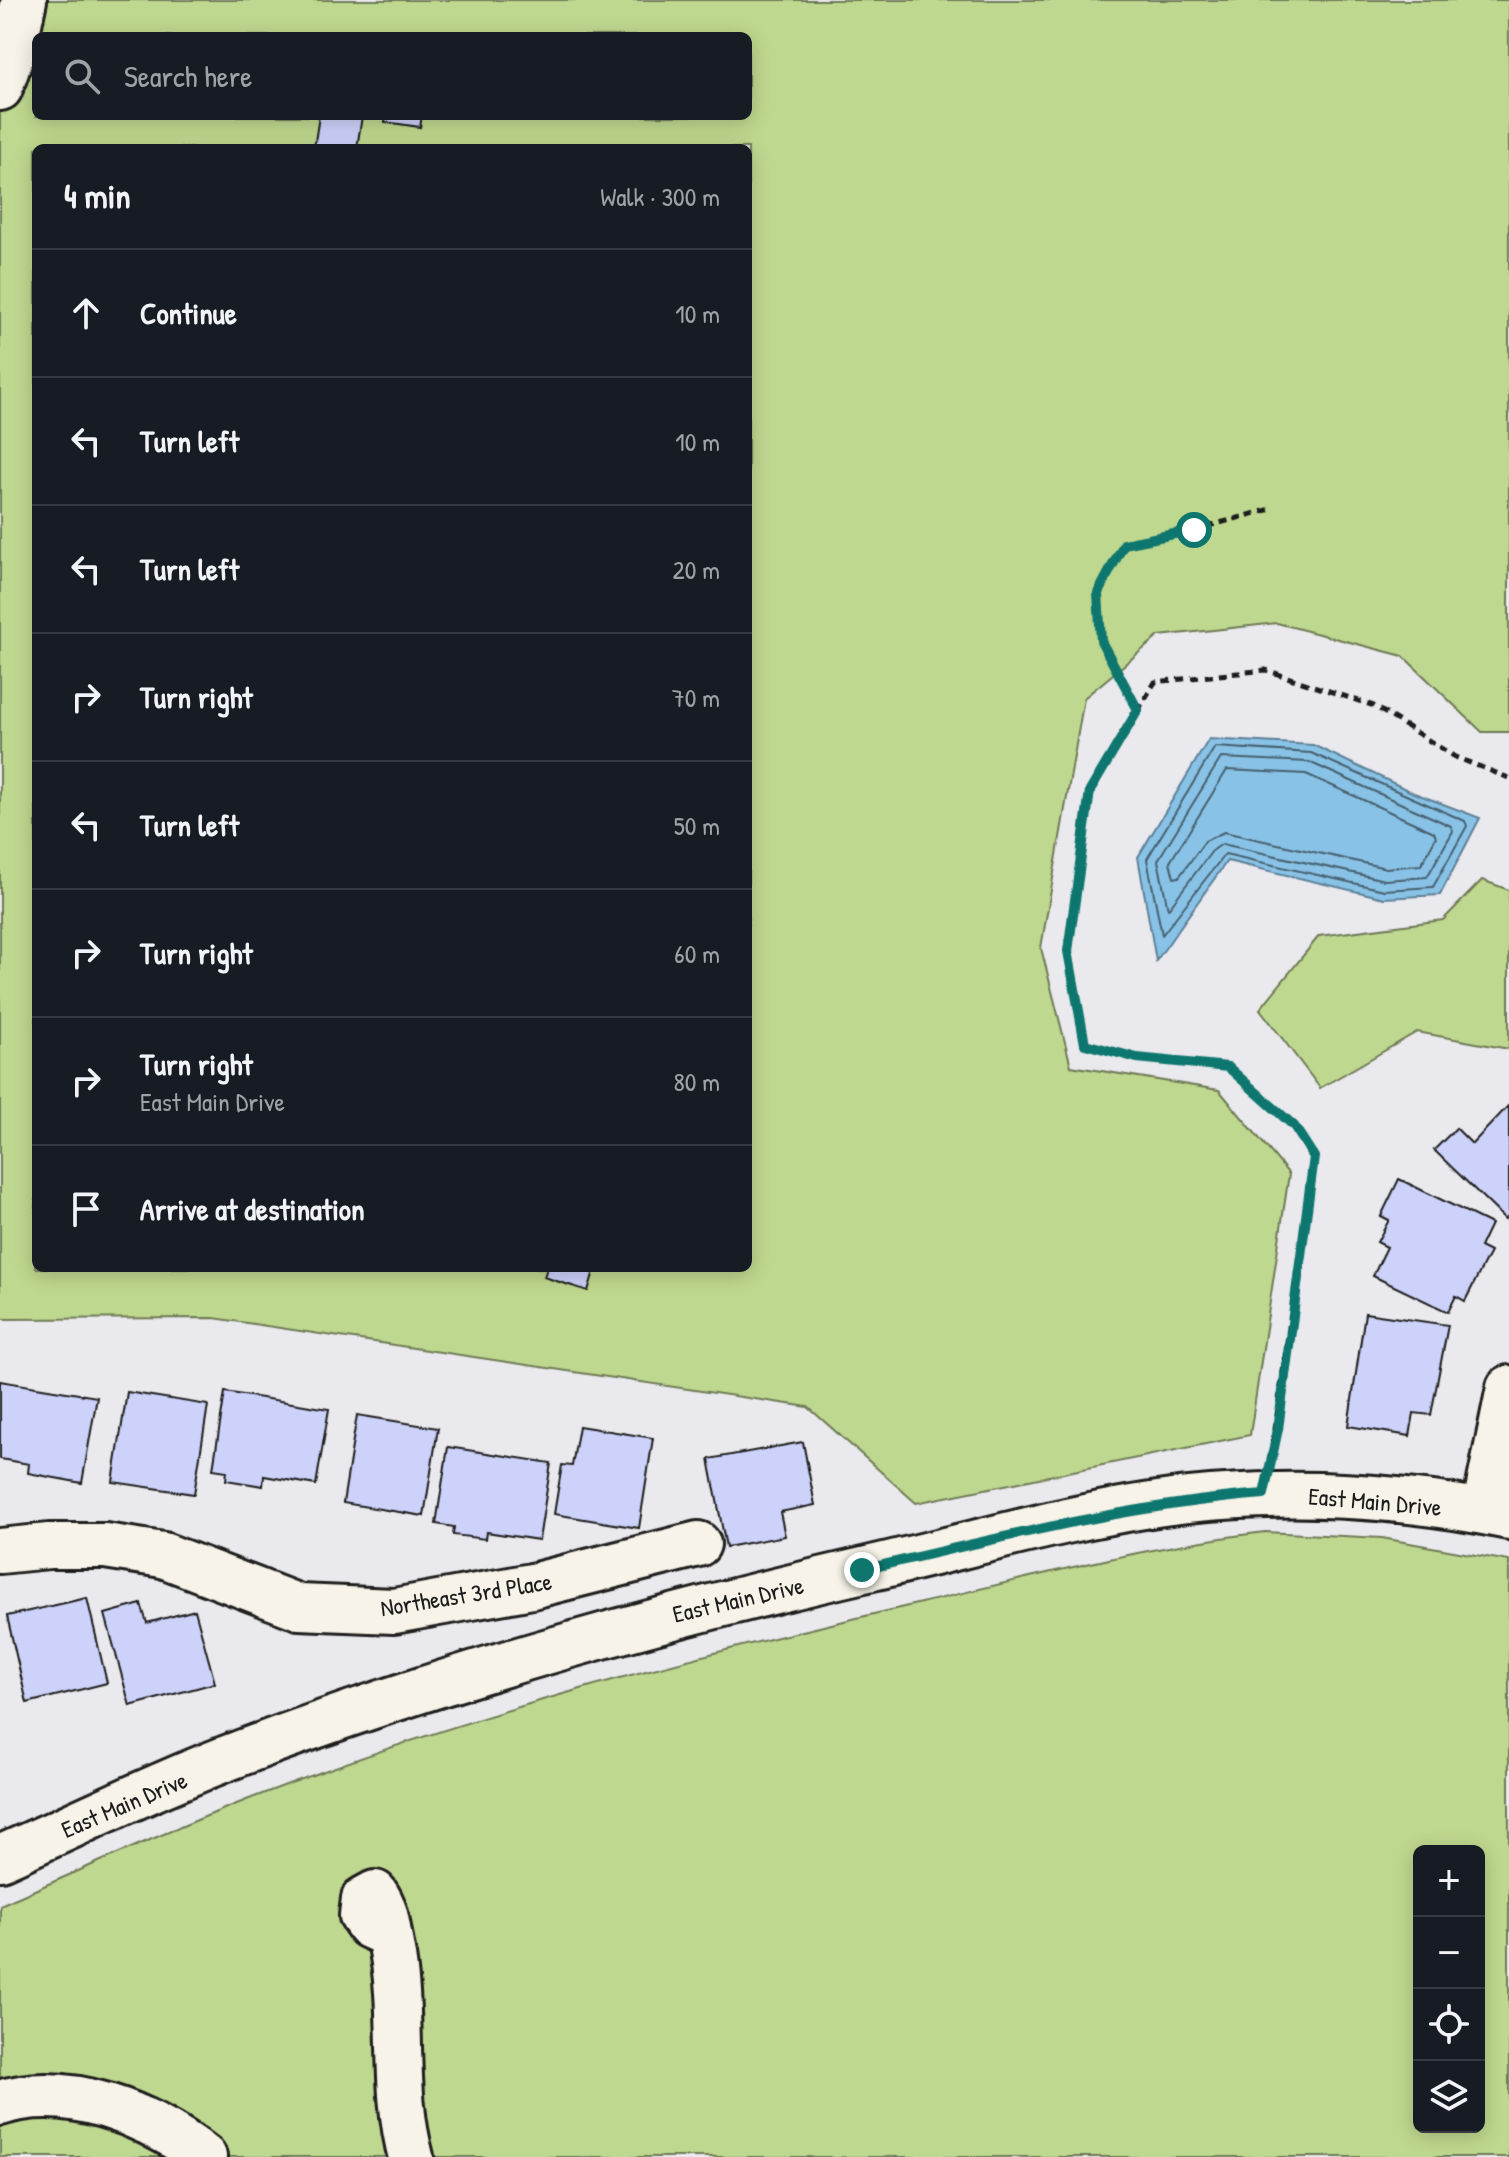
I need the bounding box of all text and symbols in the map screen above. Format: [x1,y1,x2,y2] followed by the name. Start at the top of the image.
[32,32,752,120] search box
[60,54,104,98] icon: search
[124,56,252,96] text: Search here
[64,173,131,219] text: 4 min
[600,179,720,214] text: Walk · 300 m
[64,291,108,335] icon: ahead
[140,293,237,333] text: Continue
[675,296,720,331] text: 10 m
[64,419,108,463] icon: left
[140,421,239,461] text: Turn left
[675,424,720,459] text: 10 m
[1176,512,1212,548] route start
[64,547,108,591] icon: left
[140,549,239,589] text: Turn left
[673,552,720,587] text: 20 m
[64,675,108,719] icon: right
[140,677,253,717] text: Turn right
[672,680,720,715] text: 70 m
[64,803,108,847] icon: left
[140,805,239,845] text: Turn left
[674,808,720,843] text: 50 m
[64,931,108,975] icon: right
[140,933,253,973] text: Turn right
[674,936,720,971] text: 60 m
[140,1044,253,1084] text: Turn right
[64,1059,108,1103] icon: right
[673,1064,720,1099] text: 80 m
[140,1084,285,1119] text: East Main Drive
[64,1187,108,1231] icon: arrive
[140,1189,365,1229] text: Arrive at destination
[1307,1479,1443,1523] street label: East Main Drive
[844,1552,880,1588] route end
[378,1565,554,1623] street label: Northeast 3rd Place
[669,1568,807,1630] street label: East Main Drive
[56,1763,192,1845] street label: East Main Drive
[1413,1845,1485,2133] map controls
[1413,1845,1485,1917] button: +
[1413,1917,1485,1989] button: −
[1413,1989,1485,2061] button: locate
[1413,2061,1485,2133] button: layers

